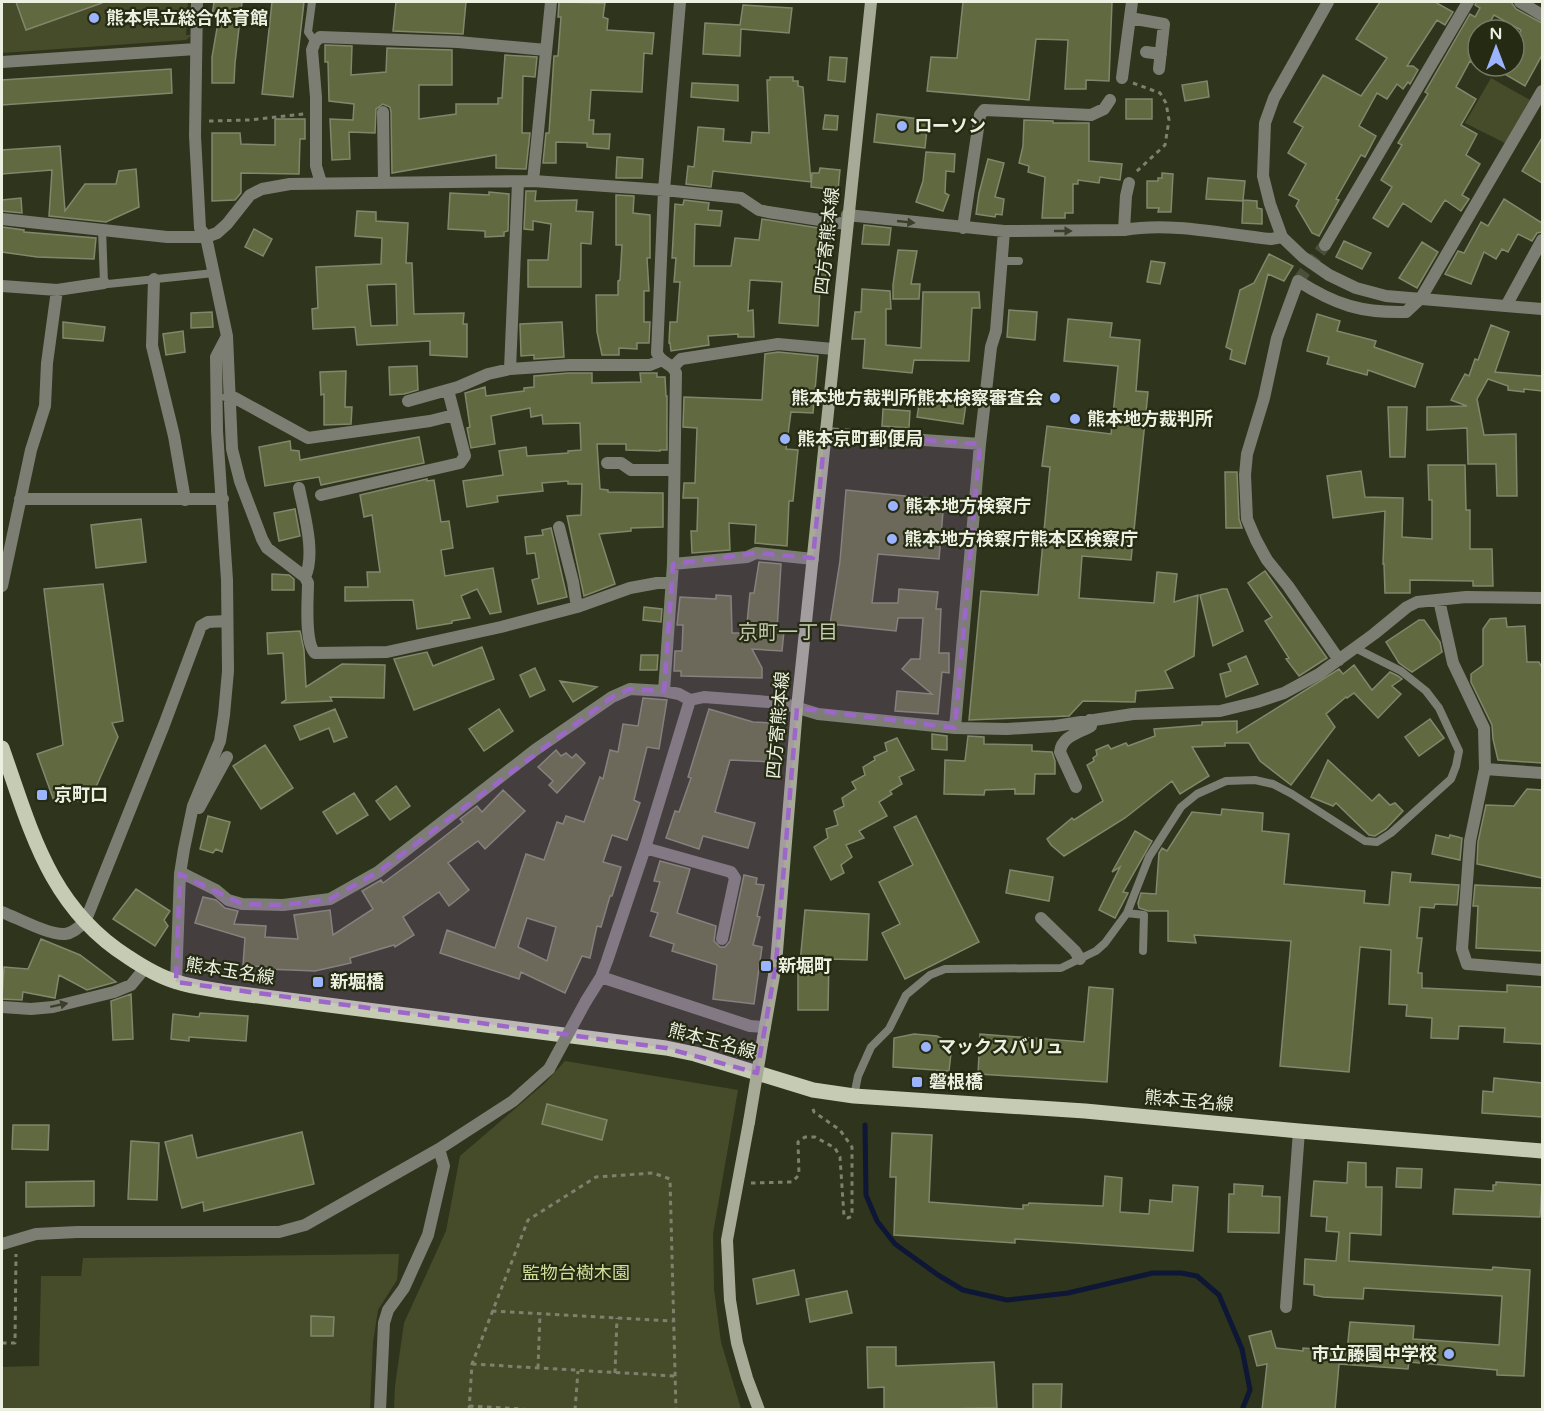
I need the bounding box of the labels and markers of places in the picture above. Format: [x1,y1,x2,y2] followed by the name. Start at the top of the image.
[106,7,268,29] place label: 熊本県立総合体育館
[87,11,101,25] marker: 熊本県立総合体育館
[914,115,986,137] place label: ローソン
[895,119,909,133] marker: ローソン
[791,387,1043,409] place label: 熊本地方裁判所熊本検察審査会
[1048,391,1062,405] marker: 熊本地方裁判所熊本検察審査会
[1087,408,1213,430] place label: 熊本地方裁判所
[1068,412,1082,426] marker: 熊本地方裁判所
[797,428,923,450] place label: 熊本京町郵便局
[778,432,792,446] marker: 熊本京町郵便局
[905,495,1031,517] place label: 熊本地方検察庁
[886,499,900,513] marker: 熊本地方検察庁
[904,528,1138,550] place label: 熊本地方検察庁熊本区検察庁
[885,532,899,546] marker: 熊本地方検察庁熊本区検察庁
[54,784,108,806] place label: 京町口
[35,788,49,802] marker: 京町口
[778,955,832,977] place label: 新堀町
[759,959,773,973] marker: 新堀町
[330,971,384,993] place label: 新堀橋
[311,975,325,989] marker: 新堀橋
[938,1036,1063,1058] place label: マックスバリュ
[919,1040,933,1054] marker: マックスバリュ
[929,1071,983,1093] place label: 磐根橋
[910,1075,924,1089] marker: 磐根橋
[1311,1343,1437,1365] place label: 市立藤園中学校
[1442,1347,1456,1361] marker: 市立藤園中学校

